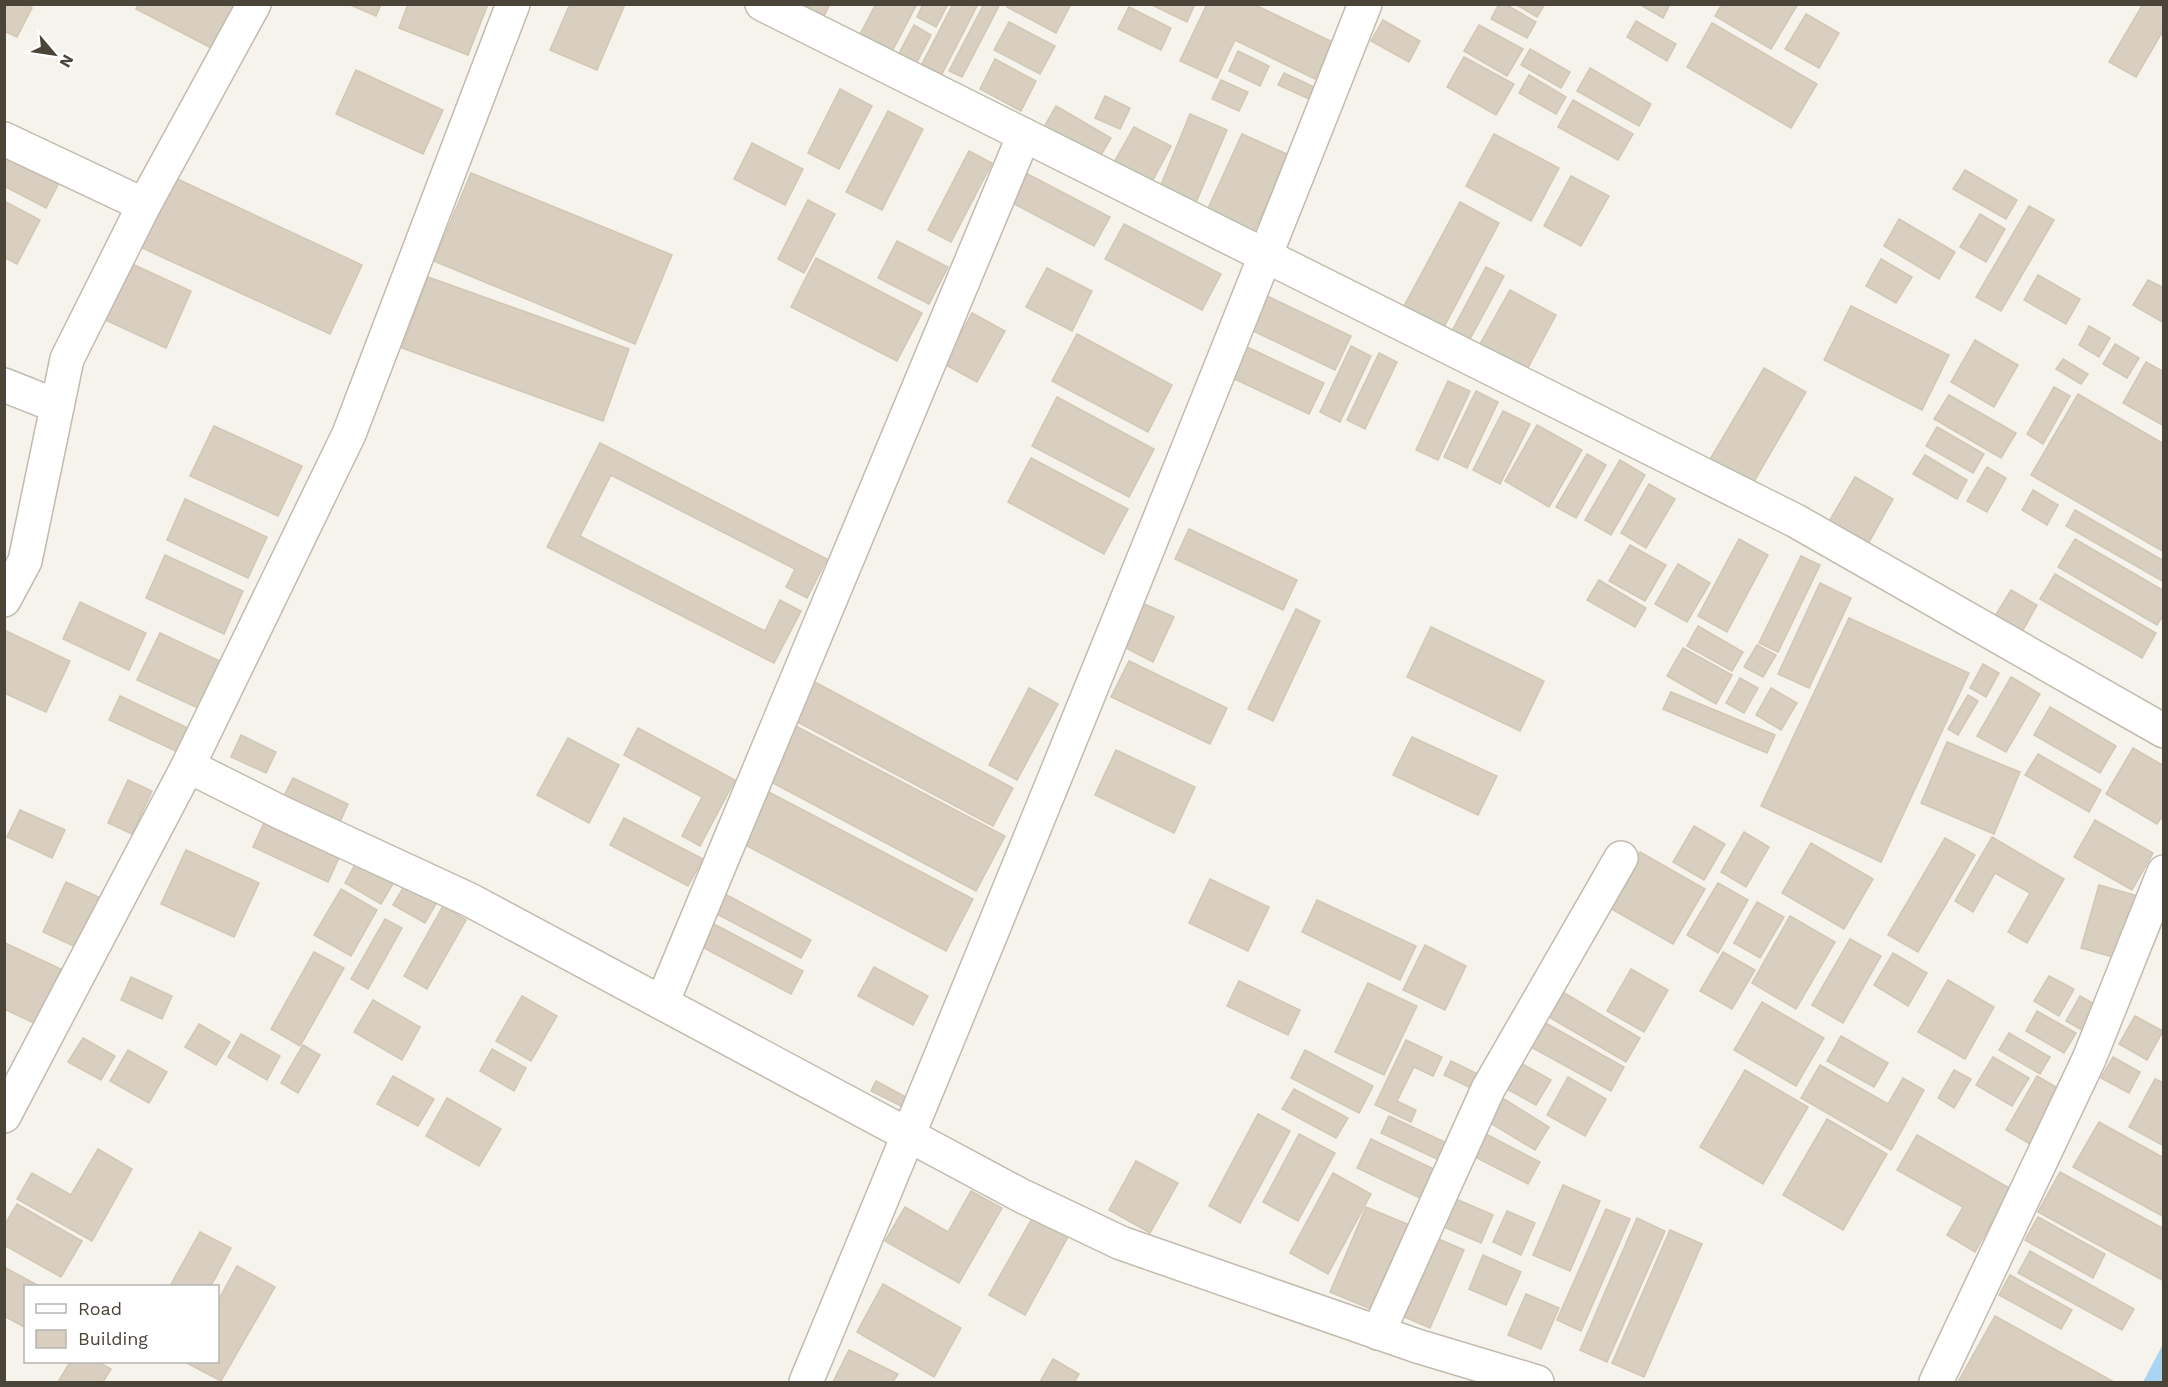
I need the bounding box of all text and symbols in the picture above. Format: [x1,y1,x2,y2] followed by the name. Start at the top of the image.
[24,24,84,84] north arrow
[55,51,78,71] text: N
[24,1285,219,1363] legend
[78,1298,122,1319] text: Road
[78,1328,148,1349] text: Building

